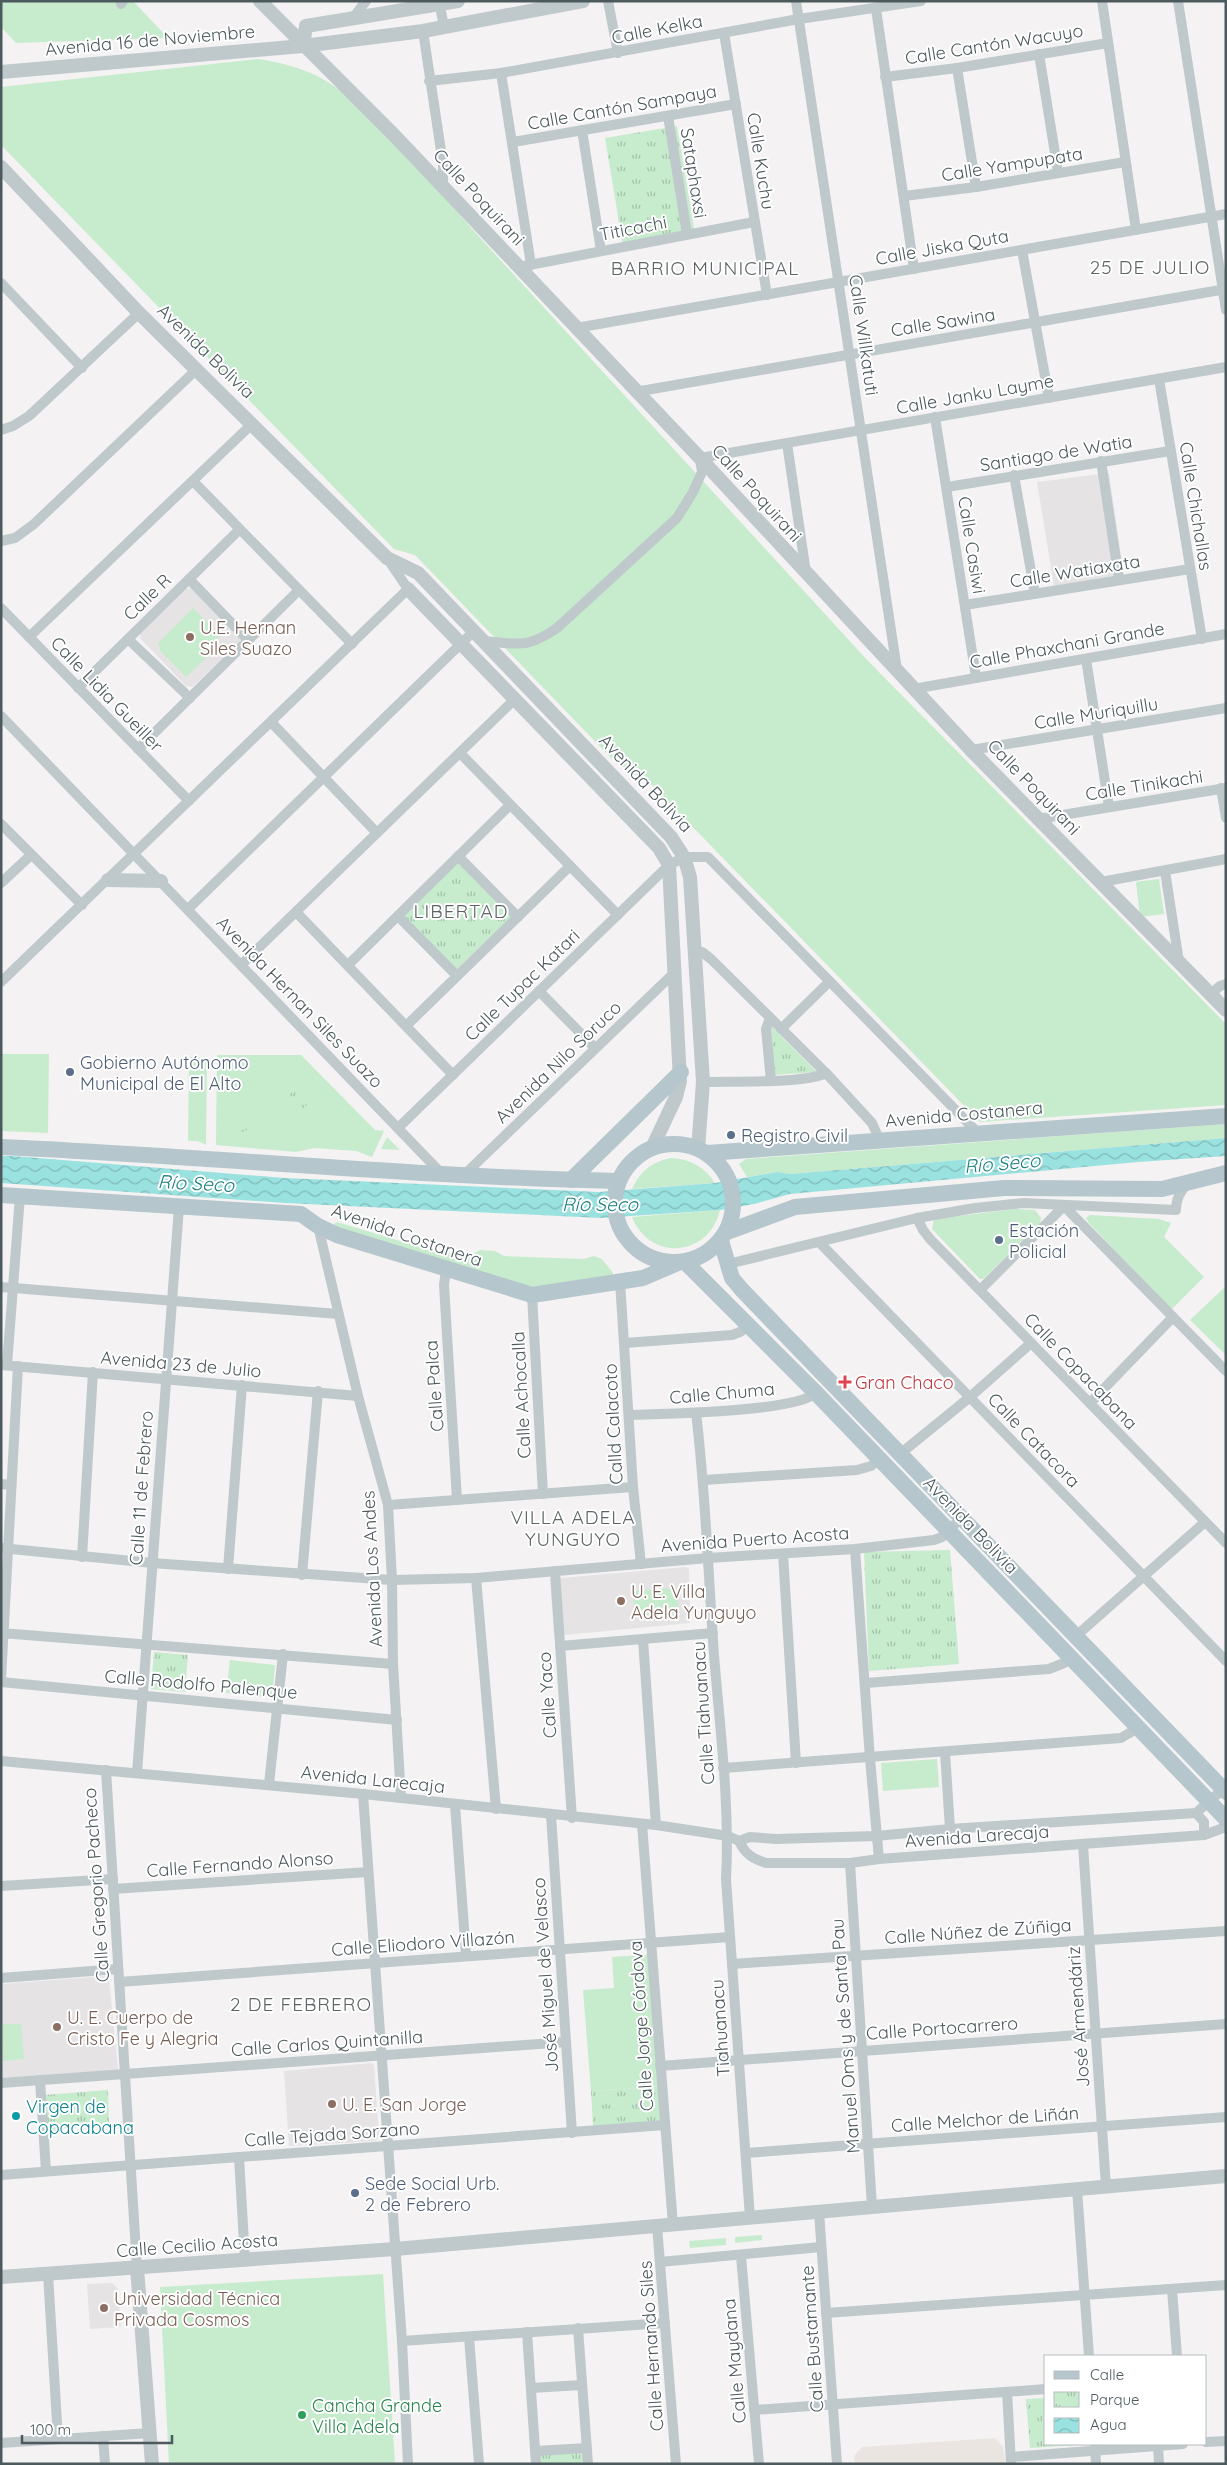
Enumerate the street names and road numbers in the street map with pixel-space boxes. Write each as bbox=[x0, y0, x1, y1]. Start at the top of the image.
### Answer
street label: Calle Kelka bbox=[609, 9, 705, 49]
street label: Avenida 16 de Noviembre bbox=[44, 19, 256, 61]
street label: Calle Cantón Wacuyo bbox=[903, 19, 1085, 69]
street label: Calle Cantón Sampaya bbox=[526, 79, 718, 135]
street label: Calle Kuchu bbox=[742, 111, 780, 211]
street label: Sataphaxsi bbox=[676, 126, 712, 220]
street label: Calle Yampupata bbox=[940, 141, 1084, 187]
street label: Calle Poquirani bbox=[428, 144, 530, 250]
street label: Titicachi bbox=[597, 210, 669, 246]
street label: Calle Jiska Quta bbox=[874, 224, 1010, 270]
street label: Calle Willkatuti bbox=[844, 273, 884, 397]
street label: Avenida Bolivia bbox=[152, 299, 260, 403]
street label: Calle Sawina bbox=[889, 302, 997, 342]
street label: Calle Janku Layme bbox=[894, 369, 1056, 419]
street label: Santiago de Watia bbox=[978, 430, 1134, 476]
street label: Calle Poquirani bbox=[707, 439, 807, 547]
street label: Calle Chichallas bbox=[1174, 440, 1218, 572]
street label: Calle Casiwi bbox=[953, 495, 991, 595]
street label: Calle Watiaxata bbox=[1008, 549, 1142, 593]
street label: Calle R bbox=[118, 569, 176, 625]
street label: Calle Phaxchani Grande bbox=[968, 617, 1166, 673]
street label: Calle Lidia Gueiller bbox=[46, 631, 168, 757]
street label: Calle Muriquillu bbox=[1032, 692, 1160, 734]
street label: Avenida Bolivia bbox=[594, 729, 698, 837]
street label: Calle Poquirani bbox=[983, 734, 1085, 840]
street label: Calle Tinikachi bbox=[1084, 764, 1204, 806]
street label: Avenida Hernan Siles Suazo bbox=[212, 911, 388, 1093]
street label: Calle Tupac Katari bbox=[459, 924, 585, 1046]
street label: Avenida Nilo Soruco bbox=[490, 996, 626, 1128]
street label: Avenida Costanera bbox=[884, 1096, 1044, 1132]
street label: Avenida Costanera bbox=[329, 1198, 485, 1272]
street label: Calle Copacabana bbox=[1019, 1308, 1143, 1434]
street label: Calle Achocalla bbox=[506, 1331, 536, 1459]
street label: Calle Palca bbox=[419, 1340, 449, 1432]
street label: Avenida 23 de Julio bbox=[100, 1346, 262, 1382]
street label: Calld Calacoto bbox=[598, 1363, 628, 1485]
street label: Calle Chuma bbox=[669, 1377, 775, 1409]
street label: Calle Catacora bbox=[983, 1388, 1085, 1492]
street label: Calle 11 de Febrero bbox=[124, 1410, 158, 1566]
street label: Avenida Bolivia bbox=[919, 1471, 1023, 1579]
street label: Avenida Los Andes bbox=[356, 1490, 388, 1648]
street label: Avenida Puerto Acosta bbox=[660, 1521, 850, 1557]
street label: Calle Tiahuanacu bbox=[687, 1641, 719, 1785]
street label: Calle Yaco bbox=[533, 1651, 561, 1739]
street label: Calle Rodolfo Palenque bbox=[104, 1664, 298, 1704]
street label: Avenida Larecaja bbox=[300, 1760, 446, 1798]
street label: Calle Gregorio Pacheco bbox=[78, 1787, 114, 1983]
street label: Avenida Larecaja bbox=[904, 1819, 1050, 1853]
street label: Calle Fernando Alonso bbox=[146, 1846, 334, 1882]
street label: José Miguel de Velasco bbox=[527, 1877, 563, 2073]
street label: Calle Núñez de Zúñiga bbox=[884, 1913, 1072, 1949]
street label: Manuel Oms y de Santa Pau bbox=[825, 1918, 865, 2154]
street label: Calle Eliodoro Villazón bbox=[330, 1925, 516, 1961]
street label: Calle Jorge Córdova bbox=[624, 1940, 658, 2112]
street label: José Armendáriz bbox=[1062, 1946, 1094, 2088]
street label: Tiahuanacu bbox=[705, 1978, 735, 2078]
street label: Calle Portocarrero bbox=[865, 2011, 1019, 2045]
street label: Calle Carlos Quintanilla bbox=[230, 2025, 424, 2061]
street label: Calle Melchor de Liñán bbox=[890, 2101, 1080, 2137]
street label: Calle Tejada Sorzano bbox=[243, 2116, 421, 2152]
street label: Calle Cecilio Acosta bbox=[115, 2228, 279, 2262]
street label: Calle Hernando Siles bbox=[634, 2260, 668, 2432]
street label: Calle Bustamante bbox=[795, 2265, 829, 2413]
street label: Calle Maydana bbox=[717, 2298, 751, 2424]

